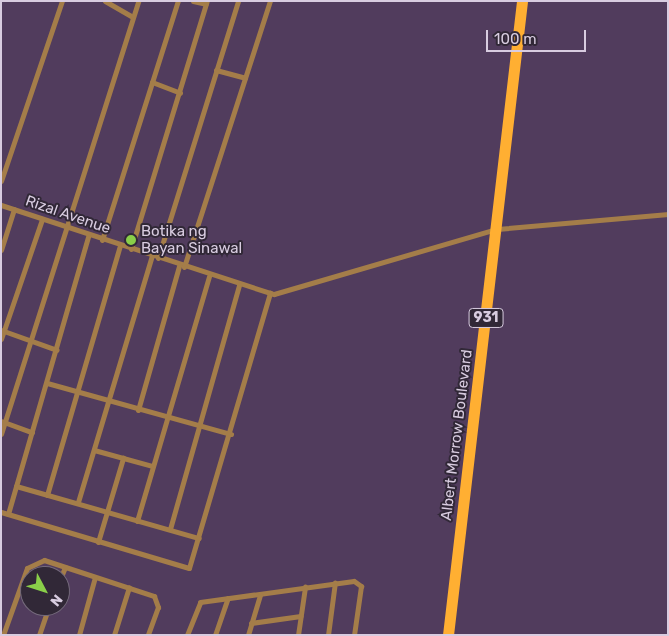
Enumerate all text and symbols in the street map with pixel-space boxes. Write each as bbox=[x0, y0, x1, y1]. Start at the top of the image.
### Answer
scale bar bbox=[489, 20, 589, 52]
text: 100 m bbox=[494, 30, 536, 48]
street label: Rizal Avenue bbox=[23, 192, 113, 238]
place label: Botika ng Bayan Sinawal bbox=[141, 222, 242, 257]
marker: Botika ng Bayan Sinawal bbox=[125, 234, 137, 246]
road number: 931 bbox=[468, 306, 504, 330]
street label: Albert Morrow Boulevard bbox=[438, 348, 476, 522]
north arrow bbox=[20, 566, 70, 616]
text: N bbox=[46, 591, 66, 610]

